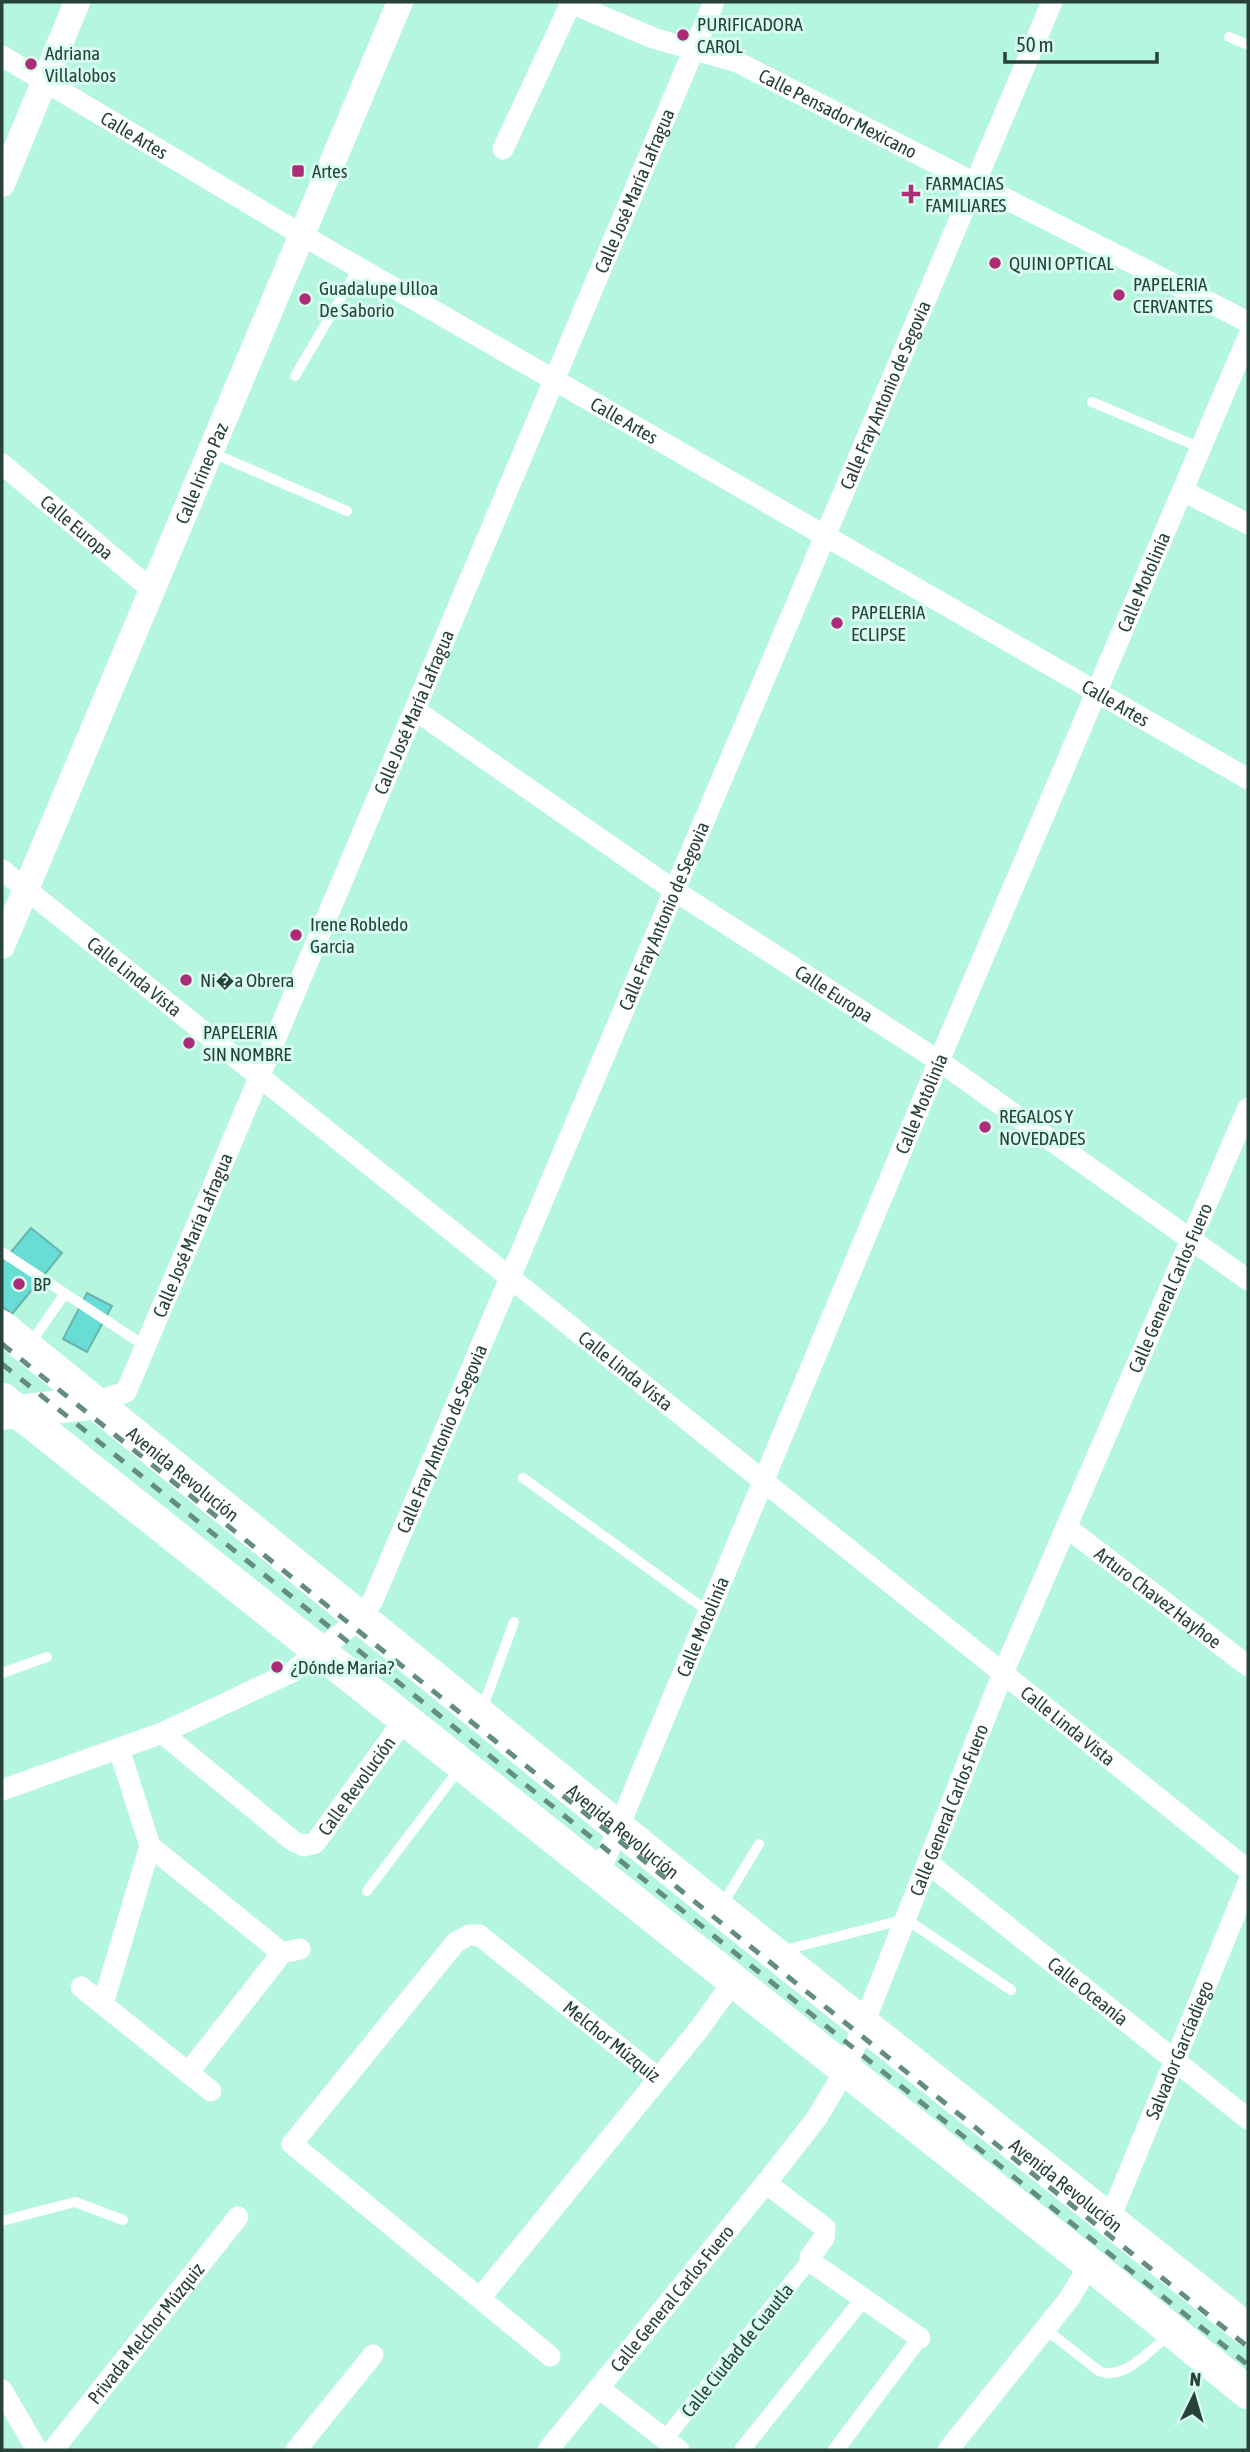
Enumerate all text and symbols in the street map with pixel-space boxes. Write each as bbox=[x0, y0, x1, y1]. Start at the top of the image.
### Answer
place label: PURIFICADORA CAROL bbox=[697, 13, 803, 57]
scale bar bbox=[1005, 21, 1157, 65]
marker: PURIFICADORA CAROL bbox=[675, 27, 691, 43]
text: 50 m bbox=[1016, 32, 1054, 56]
place label: Adriana Villalobos bbox=[45, 42, 116, 86]
marker: Adriana Villalobos bbox=[23, 56, 39, 72]
street label: Calle Pensador Mexicano bbox=[755, 64, 921, 163]
street label: Calle José María Lafragua bbox=[590, 105, 679, 276]
street label: Calle Artes bbox=[97, 107, 172, 163]
place label: Artes bbox=[312, 160, 348, 182]
marker: Artes bbox=[290, 163, 306, 179]
place label: FARMACIAS FAMILIARES bbox=[925, 172, 1006, 216]
marker: FARMACIAS FAMILIARES bbox=[903, 186, 919, 202]
place label: QUINI OPTICAL bbox=[1009, 252, 1114, 274]
marker: QUINI OPTICAL bbox=[987, 255, 1003, 271]
place label: PAPELERIA CERVANTES bbox=[1133, 273, 1213, 317]
place label: Guadalupe Ulloa De Saborio bbox=[319, 277, 438, 321]
marker: PAPELERIA CERVANTES bbox=[1111, 287, 1127, 303]
marker: Guadalupe Ulloa De Saborio bbox=[297, 291, 313, 307]
street label: Calle Fray Antonio de Segovia bbox=[835, 297, 935, 493]
street label: Calle Artes bbox=[587, 392, 662, 448]
street label: Calle Irineo Paz bbox=[170, 419, 232, 527]
street label: Calle Europa bbox=[36, 490, 118, 564]
street label: Calle Motolinía bbox=[1112, 529, 1174, 635]
place label: PAPELERIA ECLIPSE bbox=[851, 601, 926, 645]
marker: PAPELERIA ECLIPSE bbox=[829, 615, 845, 631]
street label: Calle José María Lafragua bbox=[369, 627, 458, 798]
street label: Calle Artes bbox=[1078, 675, 1153, 731]
street label: Calle Fray Antonio de Segovia bbox=[614, 818, 713, 1014]
place label: Irene Robledo Garcia bbox=[310, 913, 408, 957]
marker: Irene Robledo Garcia bbox=[288, 927, 304, 943]
street label: Calle Linda Vista bbox=[83, 932, 186, 1021]
street label: Calle Europa bbox=[791, 960, 877, 1027]
place label: Ni�a Obrera bbox=[200, 969, 294, 991]
marker: Ni�a Obrera bbox=[178, 972, 194, 988]
place label: PAPELERIA SIN NOMBRE bbox=[203, 1021, 291, 1065]
marker: PAPELERIA SIN NOMBRE bbox=[181, 1035, 197, 1051]
street label: Calle Motolinía bbox=[891, 1050, 952, 1157]
place label: REGALOS Y NOVEDADES bbox=[999, 1105, 1085, 1149]
marker: REGALOS Y NOVEDADES bbox=[977, 1119, 993, 1135]
street label: Calle José María Lafragua bbox=[148, 1150, 237, 1321]
street label: Calle General Carlos Fuero bbox=[1124, 1200, 1217, 1376]
place label: BP bbox=[33, 1273, 51, 1295]
marker: BP bbox=[11, 1276, 27, 1292]
street label: Calle Linda Vista bbox=[574, 1326, 678, 1415]
street label: Calle Fray Antonio de Segovia bbox=[392, 1341, 491, 1536]
street label: Avenida Revolución bbox=[122, 1422, 243, 1526]
street label: Arturo Chavez Hayhoe bbox=[1091, 1542, 1226, 1653]
street label: Calle Motolinía bbox=[672, 1573, 733, 1680]
place label: ¿Dónde Maria? bbox=[291, 1656, 394, 1678]
marker: ¿Dónde Maria? bbox=[269, 1659, 285, 1675]
street label: Calle Linda Vista bbox=[1016, 1681, 1120, 1770]
street label: Calle General Carlos Fuero bbox=[905, 1721, 993, 1899]
street label: Calle Revolución bbox=[313, 1732, 400, 1839]
street label: Avenida Revolución bbox=[563, 1779, 684, 1883]
street label: Calle Oceanía bbox=[1043, 1952, 1133, 2030]
street label: Salvador Garcíadiego bbox=[1141, 1977, 1218, 2122]
street label: Melchor Múzquiz bbox=[559, 1996, 665, 2087]
street label: Avenida Revolución bbox=[1005, 2134, 1127, 2237]
street label: Calle General Carlos Fuero bbox=[606, 2220, 738, 2376]
street label: Privada Melchor Múzquiz bbox=[83, 2258, 208, 2408]
street label: Calle Ciudad de Cuautla bbox=[676, 2279, 798, 2421]
north arrow bbox=[1159, 2361, 1229, 2431]
text: N bbox=[1189, 2368, 1202, 2391]

